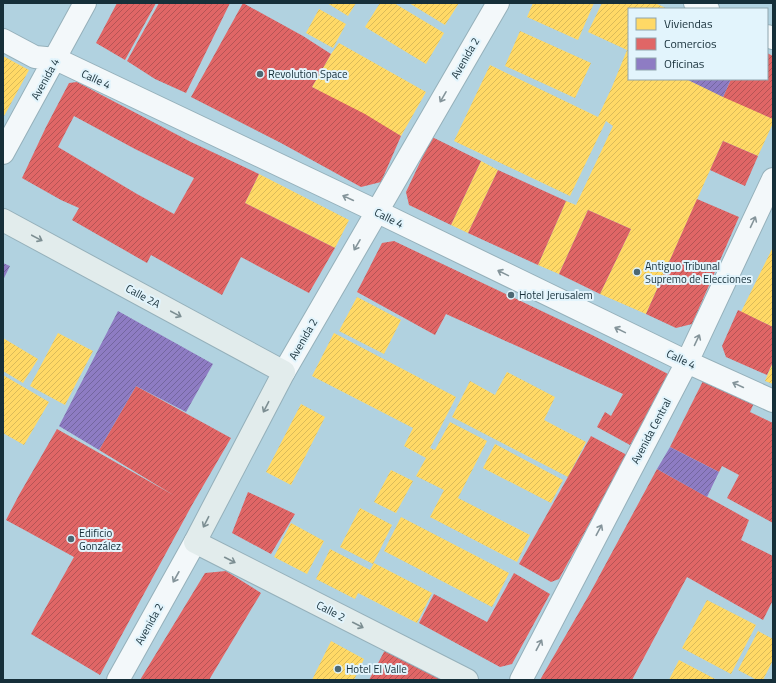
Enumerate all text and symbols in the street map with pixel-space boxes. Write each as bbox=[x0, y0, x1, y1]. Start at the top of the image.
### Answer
legend bbox=[628, 8, 768, 80]
text: Viviendas bbox=[664, 14, 713, 33]
street label: Avenida 2 bbox=[447, 34, 483, 82]
text: Comercios bbox=[664, 34, 717, 53]
text: Oficinas bbox=[664, 54, 705, 73]
street label: Avenida 4 bbox=[27, 55, 63, 103]
street label: Calle 4 bbox=[79, 65, 113, 93]
place label: Revolution Space bbox=[268, 66, 348, 82]
marker: Revolution Space bbox=[255, 69, 265, 79]
one-way arrow bbox=[438, 91, 446, 103]
one-way arrow bbox=[342, 194, 354, 201]
street label: Calle 4 bbox=[372, 204, 406, 232]
one-way arrow bbox=[750, 217, 757, 229]
one-way arrow bbox=[31, 235, 43, 243]
one-way arrow bbox=[352, 239, 360, 251]
place label: Antiguo Tribunal Supremo de Elecciones bbox=[645, 258, 752, 287]
marker: Antiguo Tribunal Supremo de Elecciones bbox=[632, 267, 642, 277]
one-way arrow bbox=[497, 269, 509, 276]
street label: Calle 2A bbox=[123, 280, 164, 312]
place label: Hotel Jerusalem bbox=[519, 287, 593, 303]
marker: Hotel Jerusalem bbox=[506, 290, 516, 300]
one-way arrow bbox=[170, 310, 182, 318]
street label: Avenida 2 bbox=[285, 315, 321, 363]
one-way arrow bbox=[614, 325, 626, 333]
one-way arrow bbox=[694, 334, 701, 346]
street label: Calle 4 bbox=[664, 345, 698, 373]
one-way arrow bbox=[732, 381, 744, 388]
street label: Avenida Central bbox=[627, 395, 675, 467]
one-way arrow bbox=[262, 400, 269, 412]
one-way arrow bbox=[202, 516, 209, 528]
one-way arrow bbox=[596, 524, 604, 536]
place label: Edificio González bbox=[79, 525, 121, 554]
marker: Edificio González bbox=[66, 534, 76, 544]
one-way arrow bbox=[224, 557, 236, 564]
one-way arrow bbox=[172, 570, 179, 582]
street label: Calle 2 bbox=[314, 597, 348, 625]
street label: Avenida 2 bbox=[131, 600, 167, 648]
one-way arrow bbox=[352, 622, 364, 629]
one-way arrow bbox=[536, 640, 544, 652]
place label: Hotel El Valle bbox=[346, 661, 407, 677]
marker: Hotel El Valle bbox=[333, 664, 343, 674]

